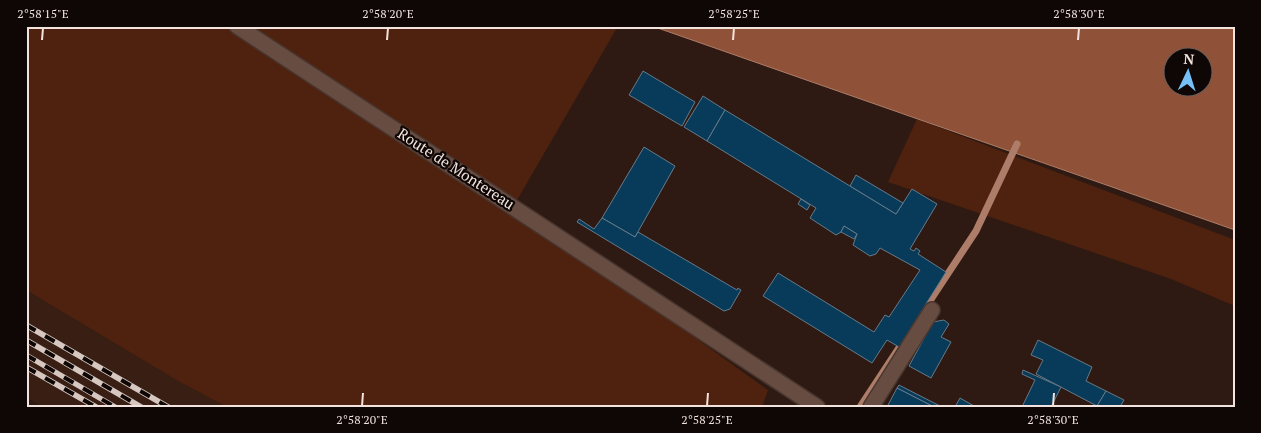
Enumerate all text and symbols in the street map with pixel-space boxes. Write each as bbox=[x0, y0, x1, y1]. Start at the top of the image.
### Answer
text: 2°58'15"E bbox=[17, 6, 69, 21]
text: 2°58'20"E bbox=[362, 6, 414, 21]
text: 2°58'25"E bbox=[708, 6, 760, 21]
text: 2°58'30"E bbox=[1053, 6, 1105, 21]
north arrow bbox=[1164, 48, 1214, 98]
text: N bbox=[1183, 49, 1195, 68]
street label: Route de Montereau bbox=[394, 123, 519, 214]
text: 2°58'20"E bbox=[336, 412, 388, 427]
text: 2°58'25"E bbox=[681, 412, 733, 427]
text: 2°58'30"E bbox=[1027, 412, 1079, 427]

